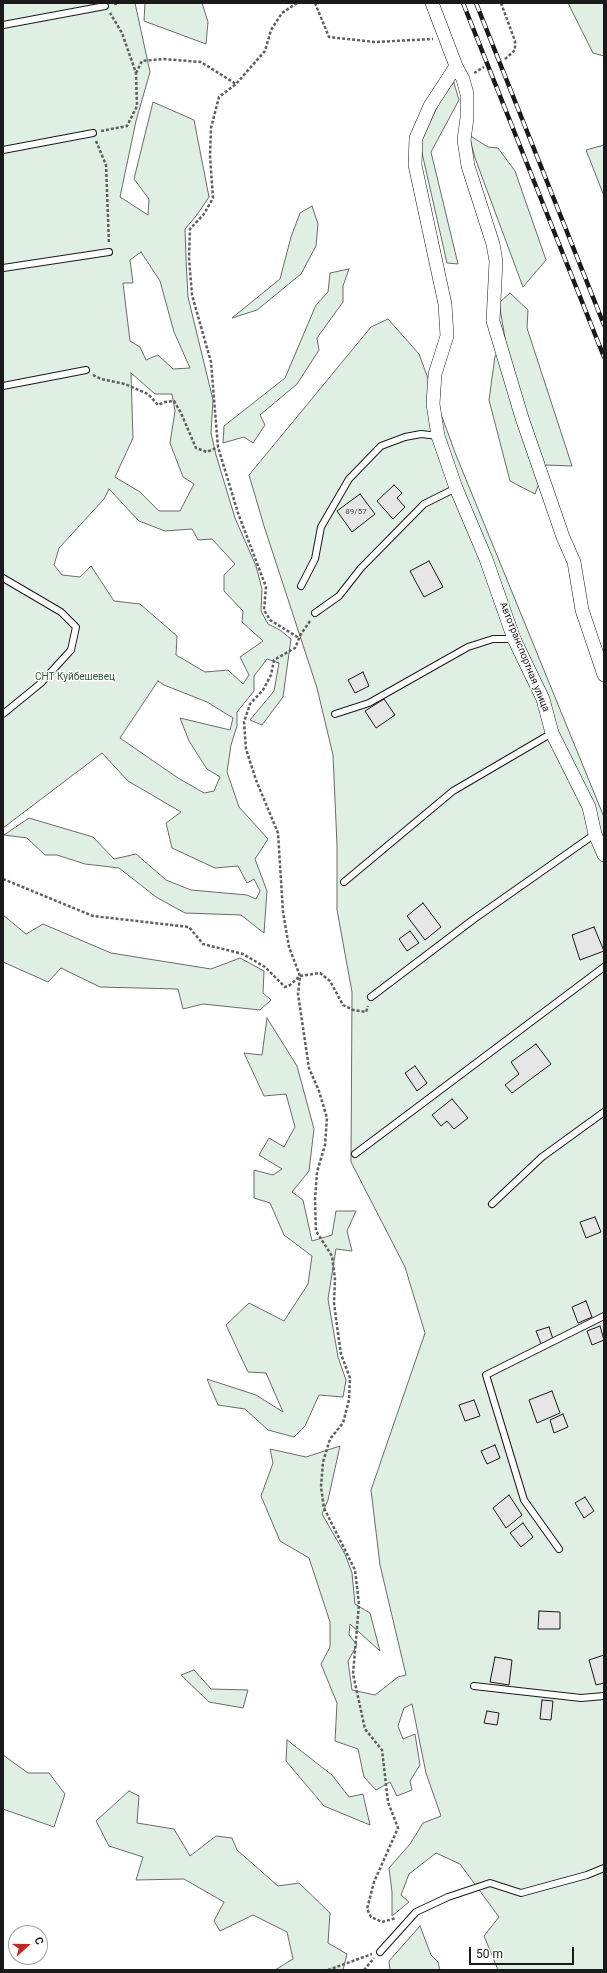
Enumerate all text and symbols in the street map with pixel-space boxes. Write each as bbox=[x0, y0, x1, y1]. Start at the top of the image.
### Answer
house number: 89/57 bbox=[345, 507, 367, 517]
street label: Автотранспортная улица bbox=[496, 600, 552, 714]
park label: СНТ Куйбешевец bbox=[35, 671, 115, 683]
north arrow bbox=[8, 1925, 48, 1965]
text: С bbox=[31, 1935, 46, 1947]
scale bar bbox=[471, 1939, 576, 1965]
text: 50 m bbox=[476, 1947, 503, 1961]

